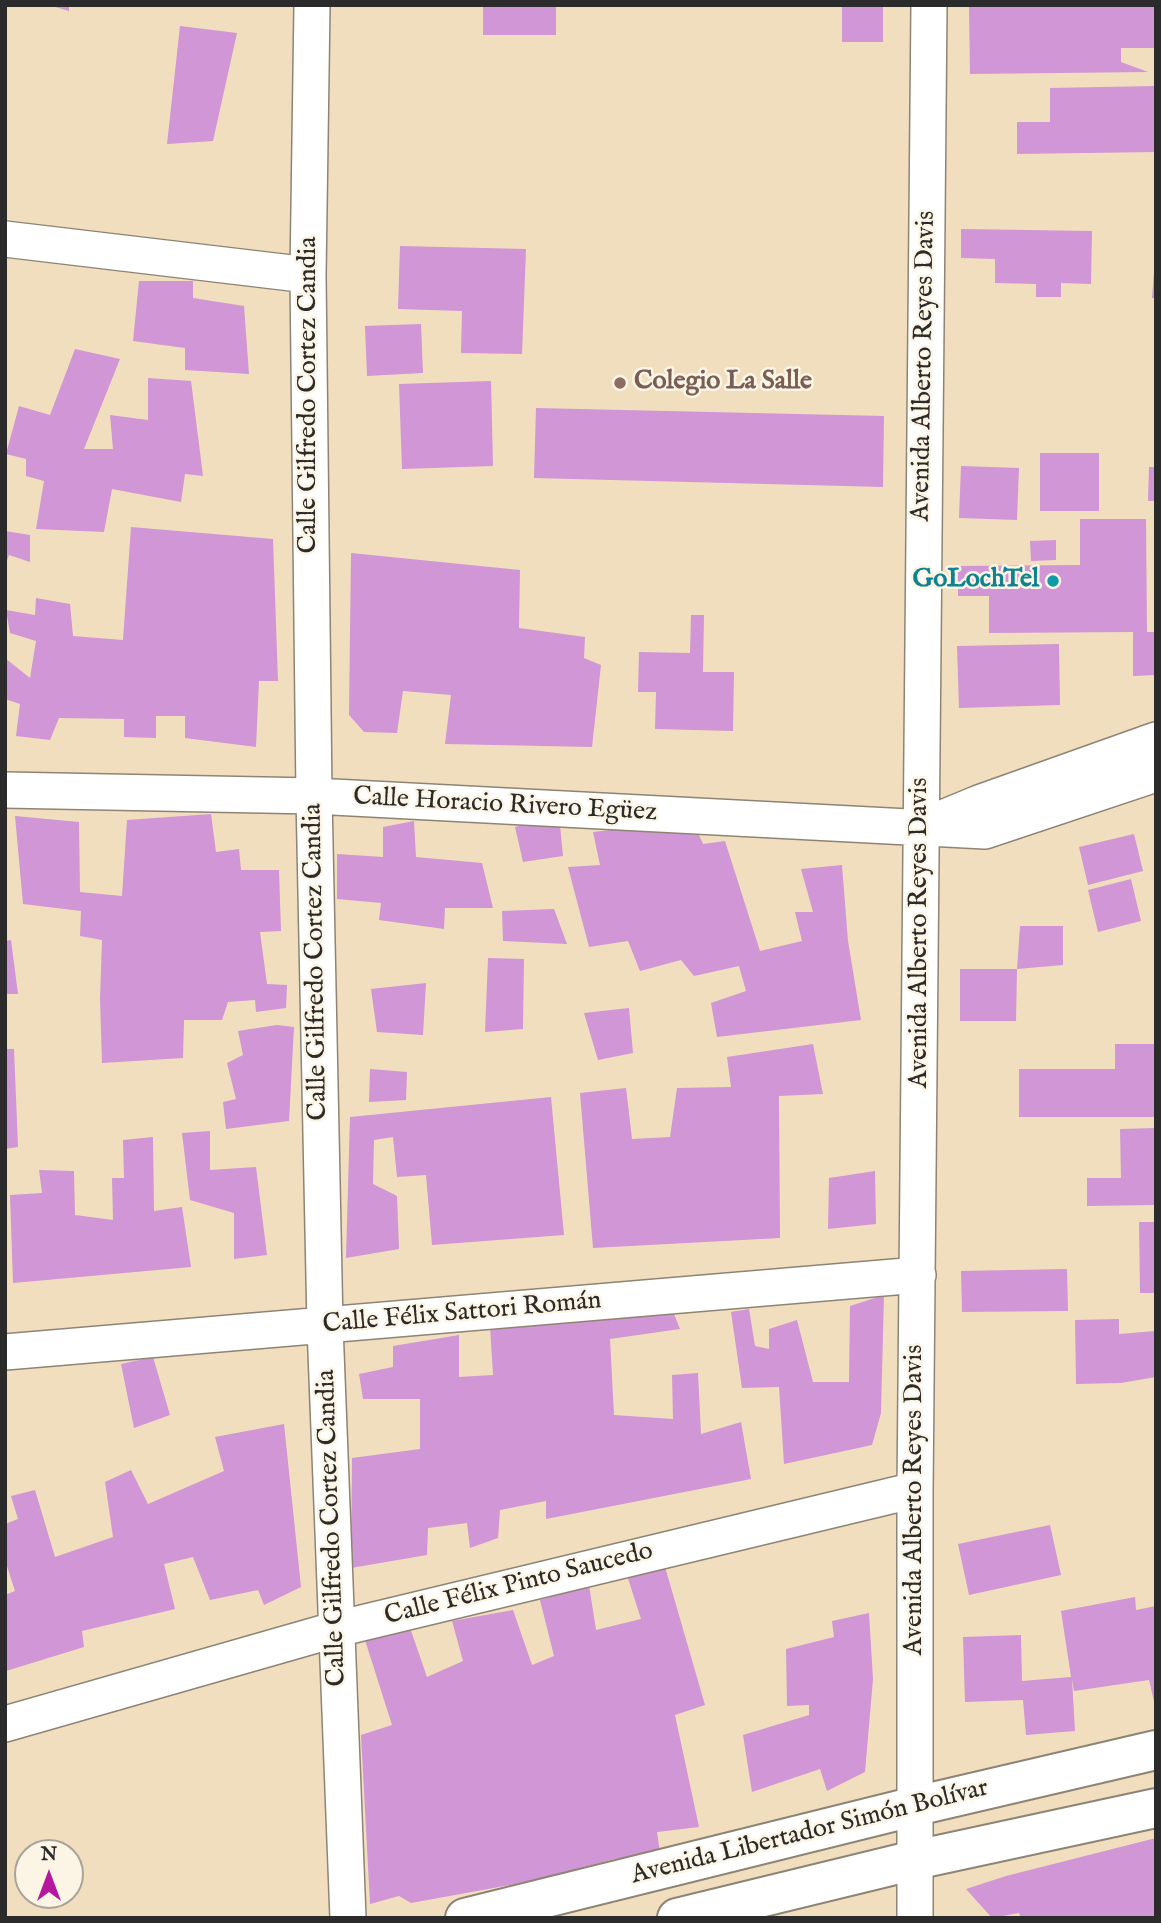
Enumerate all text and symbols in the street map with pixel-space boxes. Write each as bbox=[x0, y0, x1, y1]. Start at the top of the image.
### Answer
street label: Avenida Alberto Reyes Davis bbox=[907, 210, 943, 522]
street label: Calle Gilfredo Cortez Candia bbox=[294, 236, 326, 554]
place label: Colegio La Salle bbox=[634, 367, 812, 399]
marker: Colegio La Salle bbox=[612, 375, 628, 391]
place label: GoLochTel bbox=[912, 565, 1039, 597]
marker: GoLochTel bbox=[1045, 573, 1061, 589]
street label: Avenida Alberto Reyes Davis bbox=[905, 778, 937, 1088]
street label: Calle Horacio Rivero Egüez bbox=[352, 782, 658, 830]
street label: Calle Gilfredo Cortez Candia bbox=[299, 803, 335, 1121]
street label: Calle Félix Sattori Román bbox=[321, 1286, 603, 1342]
street label: Avenida Alberto Reyes Davis bbox=[900, 1345, 932, 1655]
street label: Calle Gilfredo Cortez Candia bbox=[312, 1369, 354, 1687]
street label: Calle Félix Pinto Saucedo bbox=[382, 1537, 656, 1633]
street label: Avenida Libertador Simón Bolívar bbox=[628, 1774, 992, 1892]
north arrow bbox=[14, 1839, 84, 1909]
text: N bbox=[41, 1843, 57, 1867]

